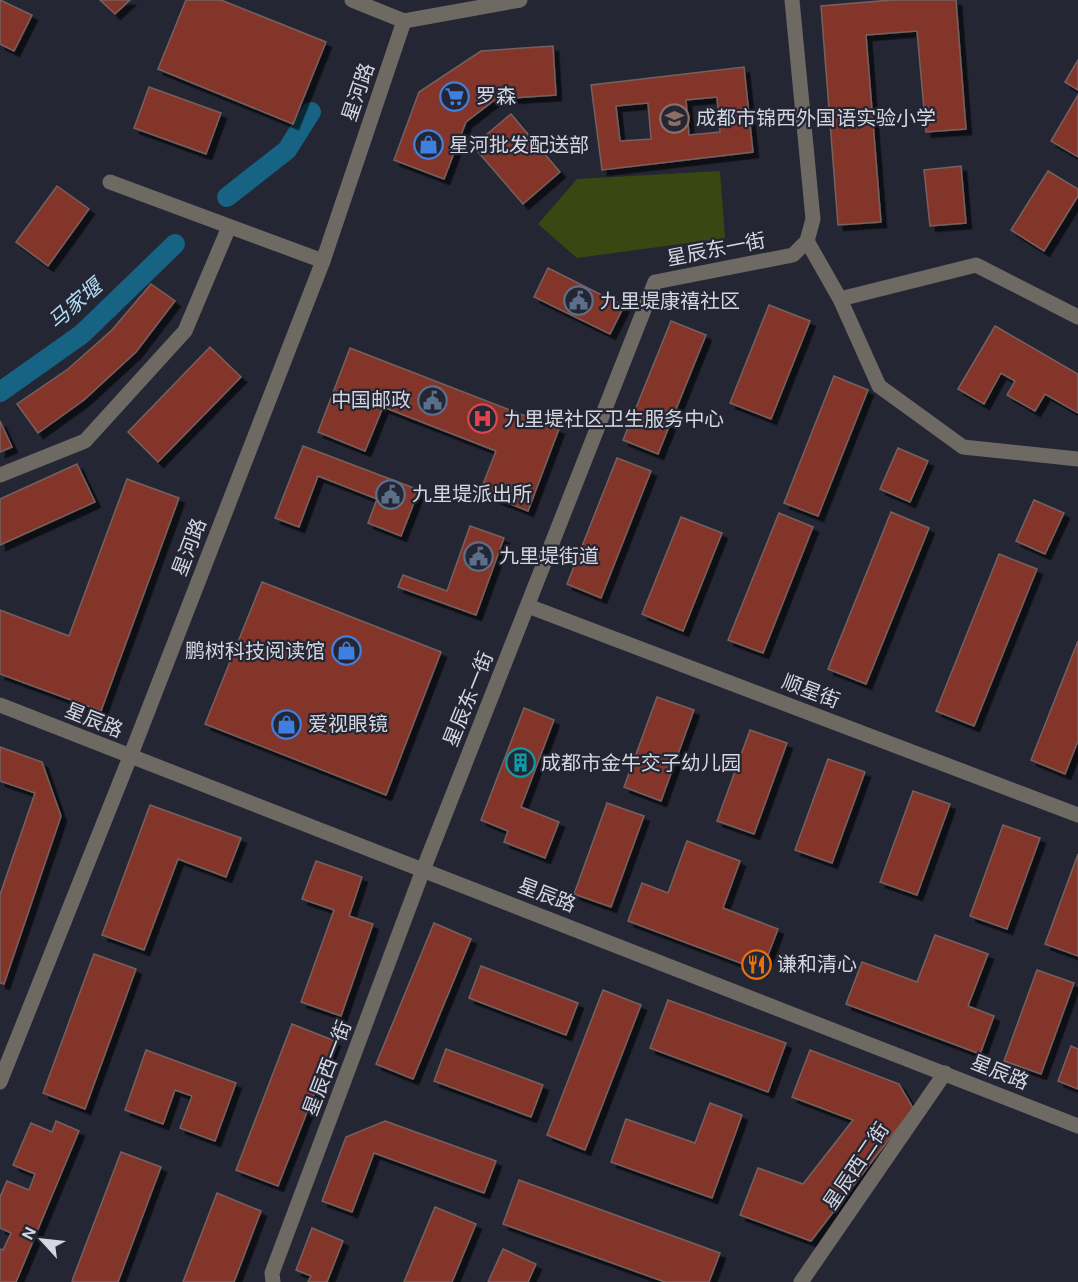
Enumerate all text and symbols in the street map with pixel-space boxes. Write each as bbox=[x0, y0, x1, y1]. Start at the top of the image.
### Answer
street label: 星河路 bbox=[336, 59, 380, 125]
supermarket icon: 罗森 bbox=[439, 80, 471, 112]
place label: 罗森 bbox=[476, 83, 516, 109]
school or university icon: 成都市锦西外国语实验小学 bbox=[659, 102, 691, 134]
place label: 成都市锦西外国语实验小学 bbox=[696, 105, 936, 131]
shop icon: 星河批发配送部 bbox=[412, 129, 444, 161]
place label: 星河批发配送部 bbox=[449, 132, 589, 158]
street label: 星辰东一街 bbox=[664, 227, 768, 271]
water label: 马家堰 bbox=[42, 271, 110, 335]
public building icon: 九里堤康禧社区 bbox=[563, 285, 595, 317]
place label: 九里堤康禧社区 bbox=[600, 288, 740, 314]
public building icon: 中国邮政 bbox=[416, 384, 448, 416]
place label: 中国邮政 bbox=[331, 387, 411, 413]
hospital icon: 九里堤社区卫生服务中心 bbox=[467, 403, 499, 435]
place label: 九里堤社区卫生服务中心 bbox=[504, 406, 724, 432]
public building icon: 九里堤派出所 bbox=[375, 478, 407, 510]
place label: 九里堤派出所 bbox=[412, 481, 532, 507]
street label: 星河路 bbox=[166, 514, 212, 580]
public building icon: 九里堤街道 bbox=[462, 540, 494, 572]
place label: 九里堤街道 bbox=[499, 543, 599, 569]
shop icon: 鹏树科技阅读馆 bbox=[330, 635, 362, 667]
place label: 鹏树科技阅读馆 bbox=[185, 638, 325, 664]
street label: 星辰东一街 bbox=[437, 648, 499, 750]
street label: 顺星街 bbox=[778, 668, 844, 714]
street label: 星辰路 bbox=[61, 697, 127, 743]
shop icon: 爱视眼镜 bbox=[271, 708, 303, 740]
place label: 爱视眼镜 bbox=[308, 711, 388, 737]
building icon: 成都市金牛交子幼儿园 bbox=[504, 747, 536, 779]
place label: 成都市金牛交子幼儿园 bbox=[541, 750, 741, 776]
street label: 星辰路 bbox=[514, 872, 580, 918]
restaurant icon: 谦和清心 bbox=[740, 948, 772, 980]
place label: 谦和清心 bbox=[777, 951, 857, 977]
street label: 星辰西一街 bbox=[297, 1017, 357, 1119]
street label: 星辰路 bbox=[967, 1049, 1033, 1095]
street label: 星辰西二街 bbox=[817, 1117, 895, 1215]
north arrow bbox=[12, 1210, 72, 1270]
text: N bbox=[17, 1223, 41, 1243]

